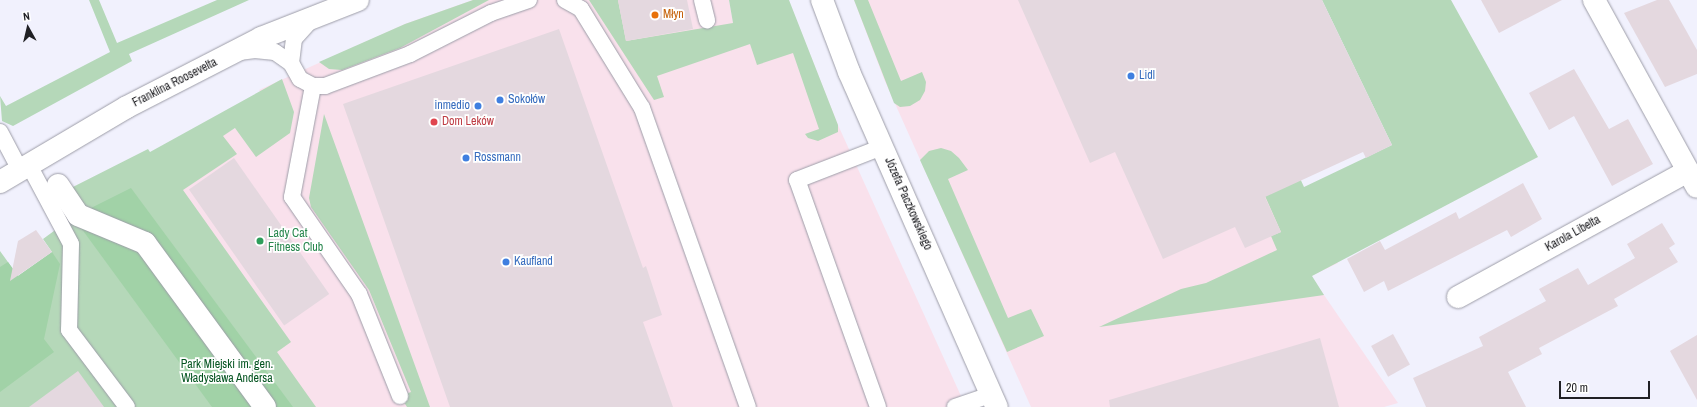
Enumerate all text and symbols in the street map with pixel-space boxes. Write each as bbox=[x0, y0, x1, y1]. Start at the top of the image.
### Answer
north arrow bbox=[8, 8, 48, 48]
place label: Młyn bbox=[663, 8, 684, 22]
text: N bbox=[22, 9, 31, 24]
marker: Młyn bbox=[650, 10, 660, 20]
street label: Franklina Roosevelta bbox=[130, 55, 220, 111]
place label: Lidl bbox=[1139, 69, 1155, 83]
marker: Lidl bbox=[1126, 71, 1136, 81]
place label: Sokołów bbox=[508, 93, 545, 107]
marker: Sokołów bbox=[495, 95, 505, 105]
place label: inmedio bbox=[434, 99, 470, 113]
marker: inmedio bbox=[473, 101, 483, 111]
place label: Dom Leków bbox=[442, 115, 494, 129]
marker: Dom Leków bbox=[429, 117, 439, 127]
place label: Rossmann bbox=[474, 151, 521, 165]
marker: Rossmann bbox=[461, 153, 471, 163]
street label: Józefa Paczkowskiego bbox=[881, 155, 935, 253]
street label: Karola Libelta bbox=[1543, 213, 1603, 255]
place label: Lady Cat Fitness Club bbox=[268, 227, 323, 255]
marker: Lady Cat Fitness Club bbox=[255, 236, 265, 246]
place label: Kaufland bbox=[514, 255, 553, 269]
marker: Kaufland bbox=[501, 257, 511, 267]
park label: Park Miejski im. gen. Władysława Andersa bbox=[181, 358, 273, 386]
scale bar bbox=[1561, 373, 1652, 399]
text: 20 m bbox=[1566, 380, 1588, 396]

